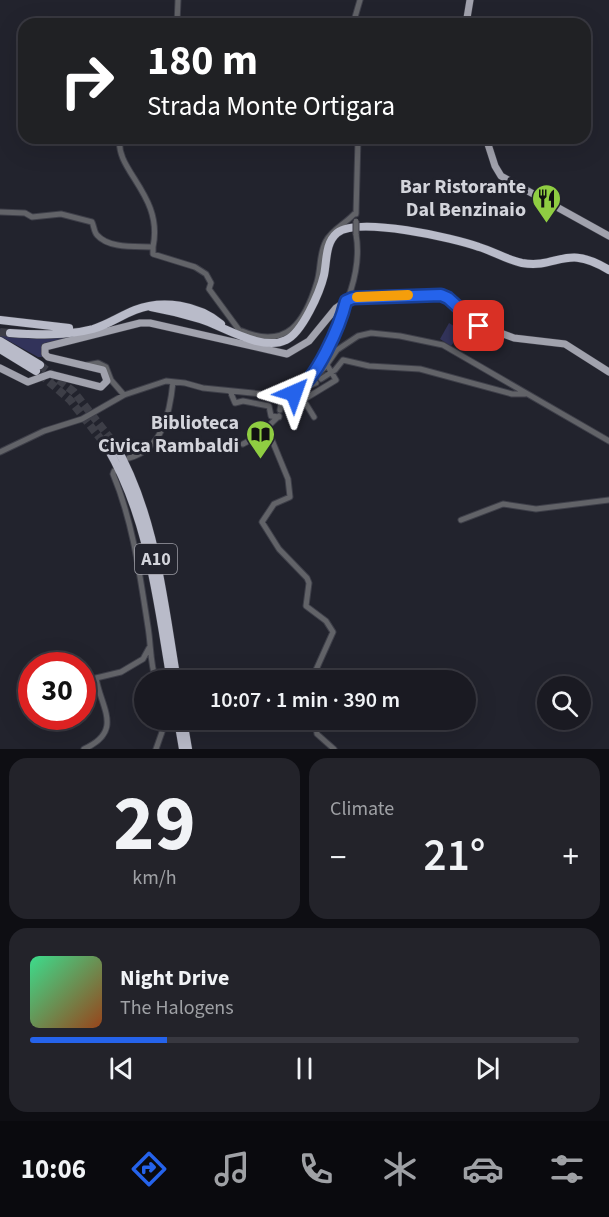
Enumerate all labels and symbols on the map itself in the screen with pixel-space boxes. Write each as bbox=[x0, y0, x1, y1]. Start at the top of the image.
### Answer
place label: Bar Ristorante Dal Benzinaio bbox=[400, 173, 526, 224]
restaurant icon: Bar Ristorante Dal Benzinaio bbox=[531, 182, 563, 224]
pin bbox=[453, 300, 504, 351]
position arrow bbox=[262, 361, 326, 425]
place label: Biblioteca Civica Rambaldi bbox=[98, 409, 239, 460]
library icon: Biblioteca Civica Rambaldi bbox=[244, 418, 276, 460]
road number: A10 bbox=[135, 544, 177, 574]
speed limit sign: 30 bbox=[18, 652, 96, 730]

